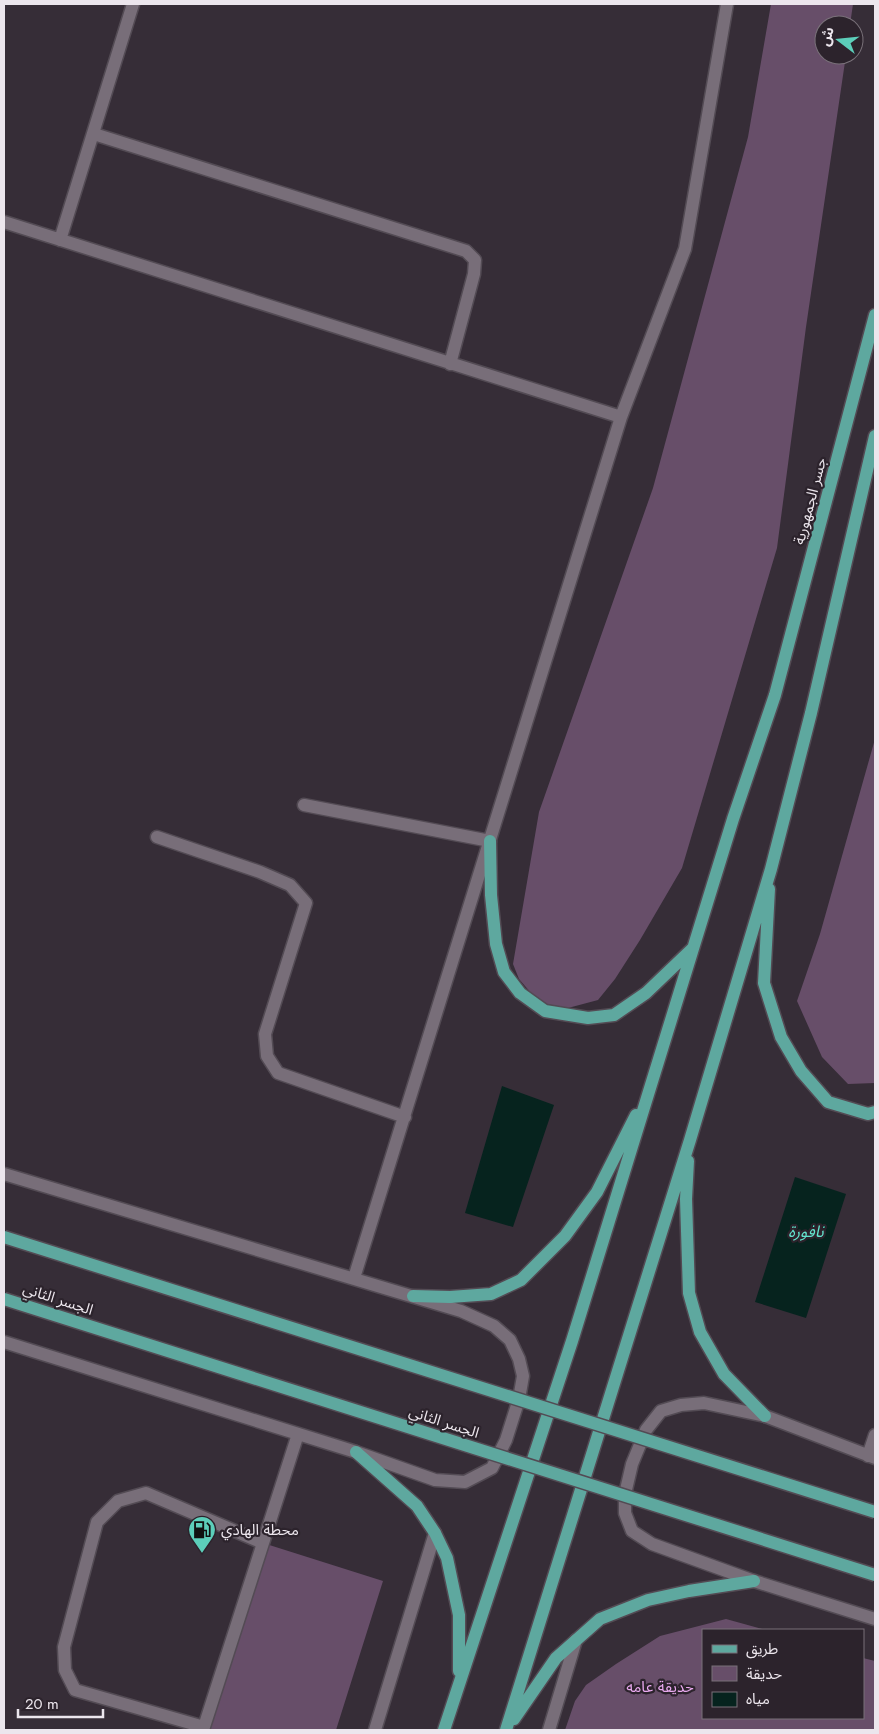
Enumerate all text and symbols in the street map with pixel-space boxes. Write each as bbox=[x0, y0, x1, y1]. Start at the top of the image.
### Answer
north arrow bbox=[814, 15, 864, 65]
text: ش bbox=[814, 24, 839, 48]
street label: جسر الجمهورية bbox=[788, 455, 832, 547]
water label: نافورة bbox=[788, 1220, 825, 1243]
street label: الجسر الثاني bbox=[20, 1277, 96, 1321]
street label: الجسر الثاني bbox=[406, 1400, 482, 1444]
fuel station icon: محطة الهادي bbox=[187, 1515, 217, 1554]
place label: محطة الهادي bbox=[221, 1519, 299, 1541]
legend bbox=[702, 1629, 864, 1719]
text: طريق bbox=[746, 1638, 778, 1660]
text: حديقة bbox=[746, 1663, 782, 1685]
park label: حديقة عامه bbox=[626, 1676, 694, 1698]
scale bar bbox=[18, 1686, 102, 1718]
text: مياه bbox=[746, 1688, 770, 1710]
text: 20 m bbox=[25, 1693, 59, 1715]

